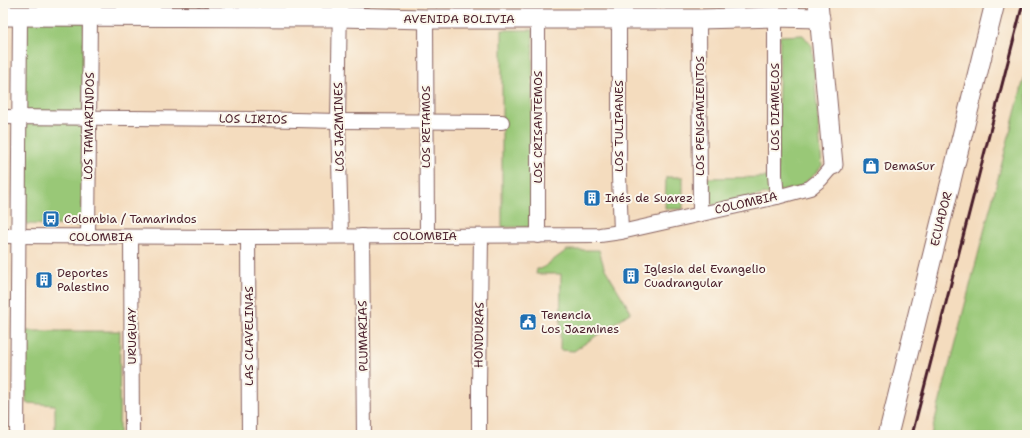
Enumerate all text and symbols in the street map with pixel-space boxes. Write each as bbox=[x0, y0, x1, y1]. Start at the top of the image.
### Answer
street label: AVENIDA BOLIVIA bbox=[403, 11, 515, 27]
street label: LOS PENSAMIENTOS bbox=[692, 56, 708, 176]
street label: LOS DIAMELOS bbox=[767, 63, 783, 151]
street label: LOS CRISANTEMOS bbox=[530, 70, 546, 184]
street label: LOS TAMARINDOS bbox=[80, 72, 98, 180]
street label: LOS TULIPANES bbox=[611, 80, 627, 172]
street label: LOS JAZMINES bbox=[330, 82, 348, 172]
street label: LOS RETAMOS bbox=[418, 85, 434, 168]
street label: LOS LIRIOS bbox=[219, 110, 288, 128]
shop icon: DemaSur bbox=[861, 156, 881, 176]
place label: DemaSur bbox=[884, 158, 935, 174]
building icon: Inés de Suarez bbox=[582, 188, 602, 208]
street label: COLOMBIA bbox=[713, 188, 779, 218]
place label: Inés de Suarez bbox=[605, 190, 693, 206]
street label: ECUADOR bbox=[926, 190, 956, 248]
bus stop icon: Colombia / Tamarindos bbox=[41, 209, 61, 229]
place label: Colombia / Tamarindos bbox=[64, 211, 197, 227]
street label: COLOMBIA bbox=[393, 228, 457, 244]
street label: COLOMBIA bbox=[69, 229, 133, 245]
place label: Iglesia del Evangelio Cuadrangular bbox=[644, 261, 766, 291]
place label: Deportes Palestino bbox=[57, 265, 109, 295]
building icon: Iglesia del Evangelio Cuadrangular bbox=[621, 266, 641, 286]
building icon: Deportes Palestino bbox=[34, 270, 54, 290]
street label: LAS CLAVELINAS bbox=[241, 286, 257, 386]
street label: PLUMARIAS bbox=[354, 300, 372, 372]
street label: HONDURAS bbox=[470, 301, 488, 368]
street label: URUGUAY bbox=[124, 307, 140, 364]
place label: Tenencia Los Jazmines bbox=[541, 307, 619, 337]
public building icon: Tenencia Los Jazmines bbox=[518, 312, 538, 332]

